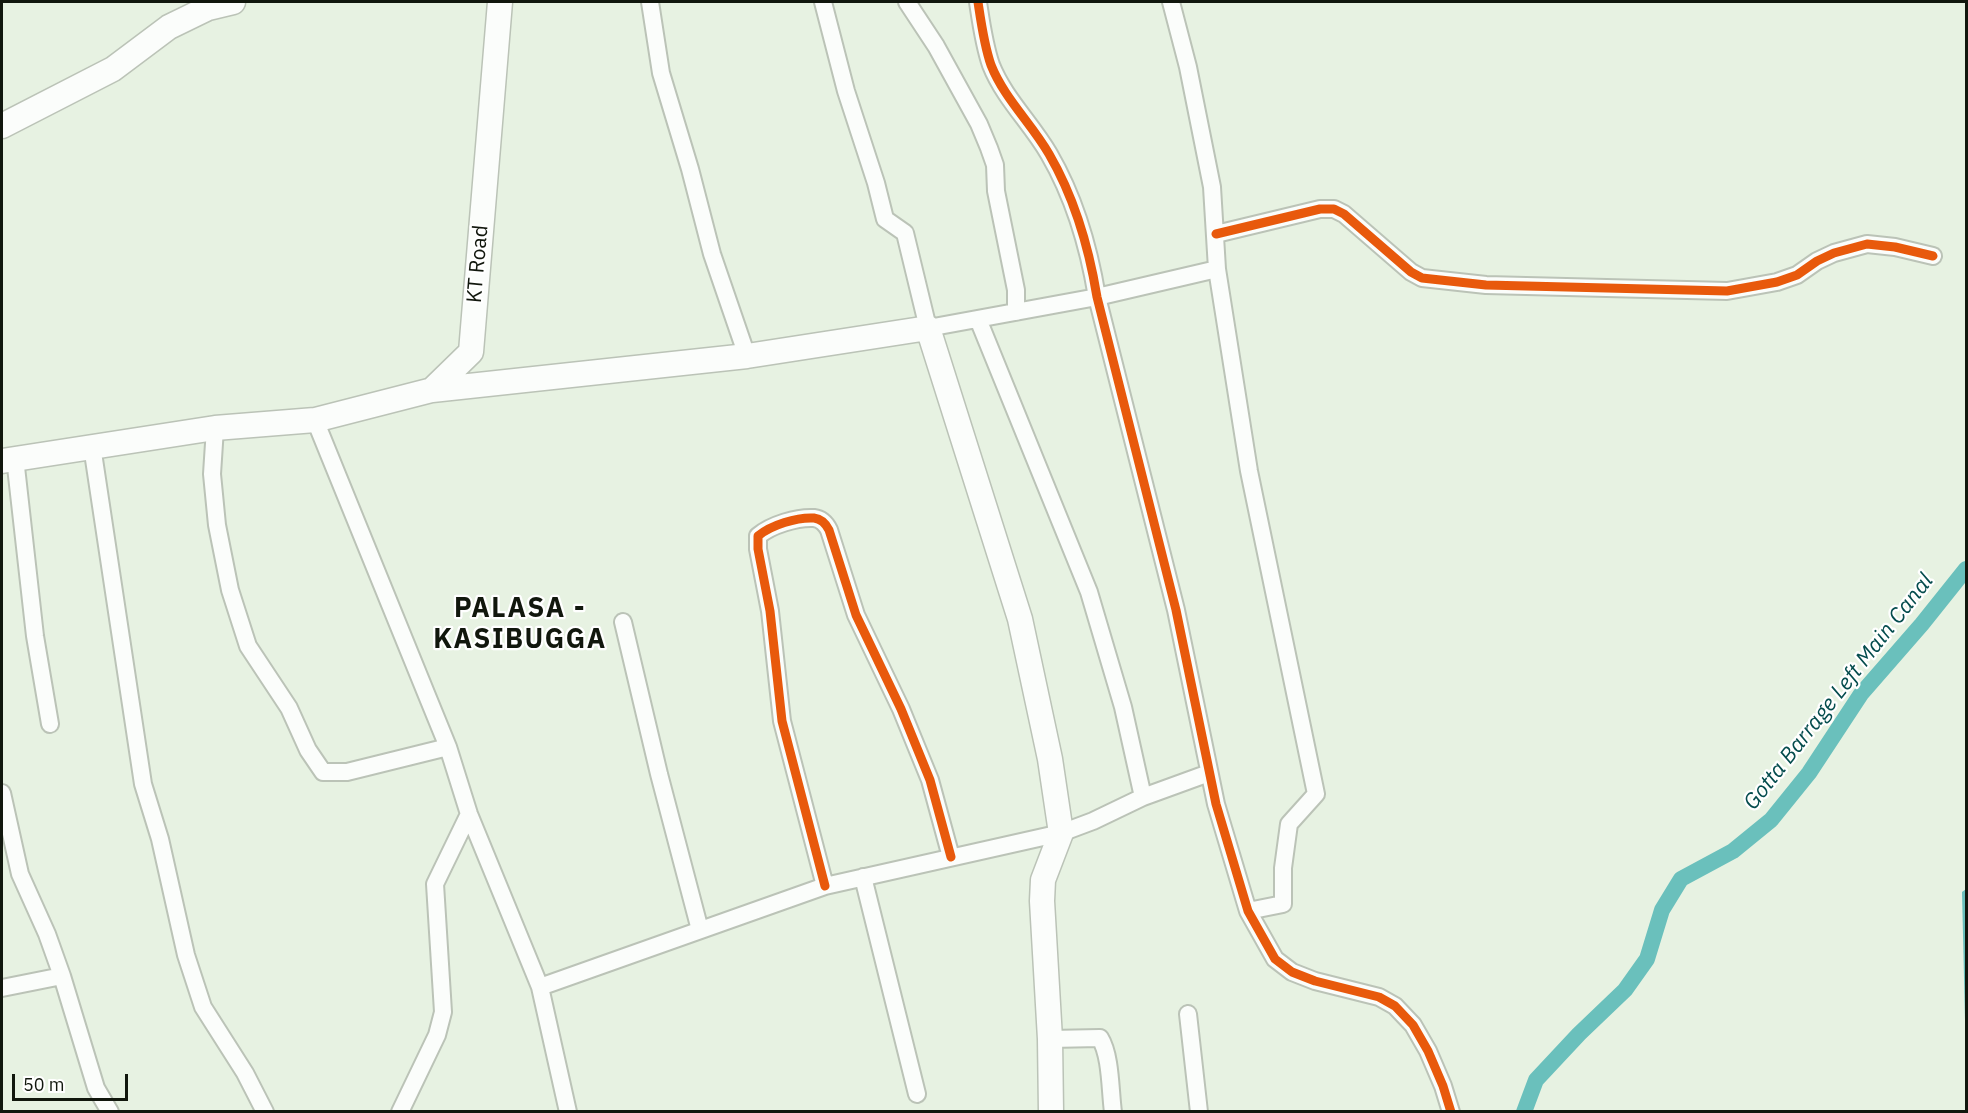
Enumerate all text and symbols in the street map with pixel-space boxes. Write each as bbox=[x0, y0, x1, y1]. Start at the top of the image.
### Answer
street label: KT Road bbox=[462, 224, 494, 304]
water label: Gotta Barrage Left Main Canal bbox=[1739, 569, 1939, 815]
district label: PALASA - KASIBUGGA bbox=[433, 593, 607, 656]
scale bar bbox=[15, 1062, 130, 1100]
text: 50 m bbox=[23, 1073, 65, 1096]

